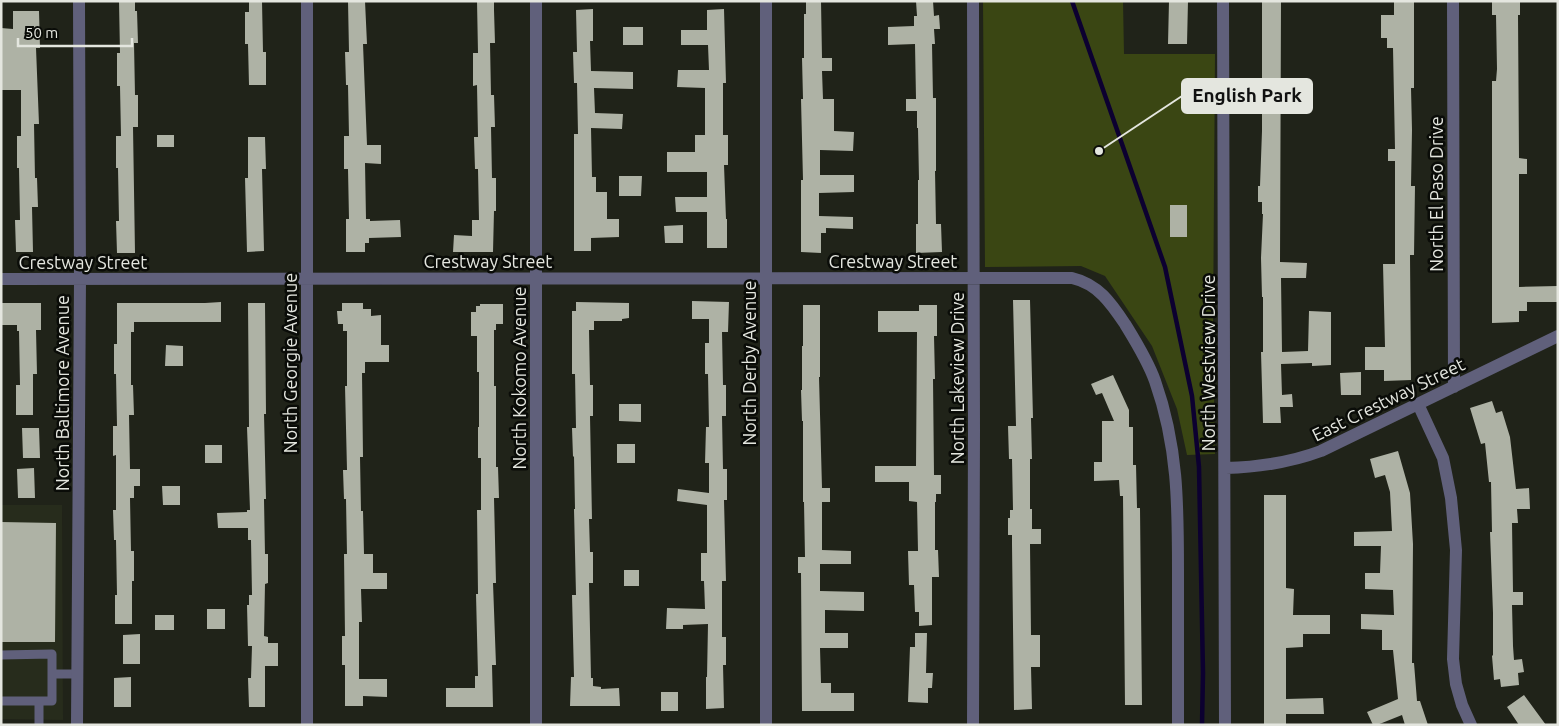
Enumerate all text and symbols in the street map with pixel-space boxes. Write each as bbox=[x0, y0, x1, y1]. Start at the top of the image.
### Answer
scale bar bbox=[18, 15, 131, 47]
text: 50 m bbox=[25, 24, 58, 41]
callout: English Park bbox=[1182, 79, 1312, 113]
text: English Park bbox=[1192, 84, 1302, 106]
street label: North El Paso Drive bbox=[1426, 116, 1446, 272]
street label: Crestway Street bbox=[424, 251, 552, 271]
street label: Crestway Street bbox=[829, 251, 957, 271]
street label: Crestway Street bbox=[19, 252, 147, 272]
street label: North Georgie Avenue bbox=[280, 273, 300, 453]
street label: North Westview Drive bbox=[1198, 275, 1218, 451]
street label: North Derby Avenue bbox=[739, 280, 759, 446]
street label: North Kokomo Avenue bbox=[509, 286, 529, 470]
street label: North Lakeview Drive bbox=[947, 292, 967, 464]
street label: North Baltimore Avenue bbox=[52, 295, 72, 491]
street label: East Crestway Street bbox=[1308, 353, 1468, 445]

